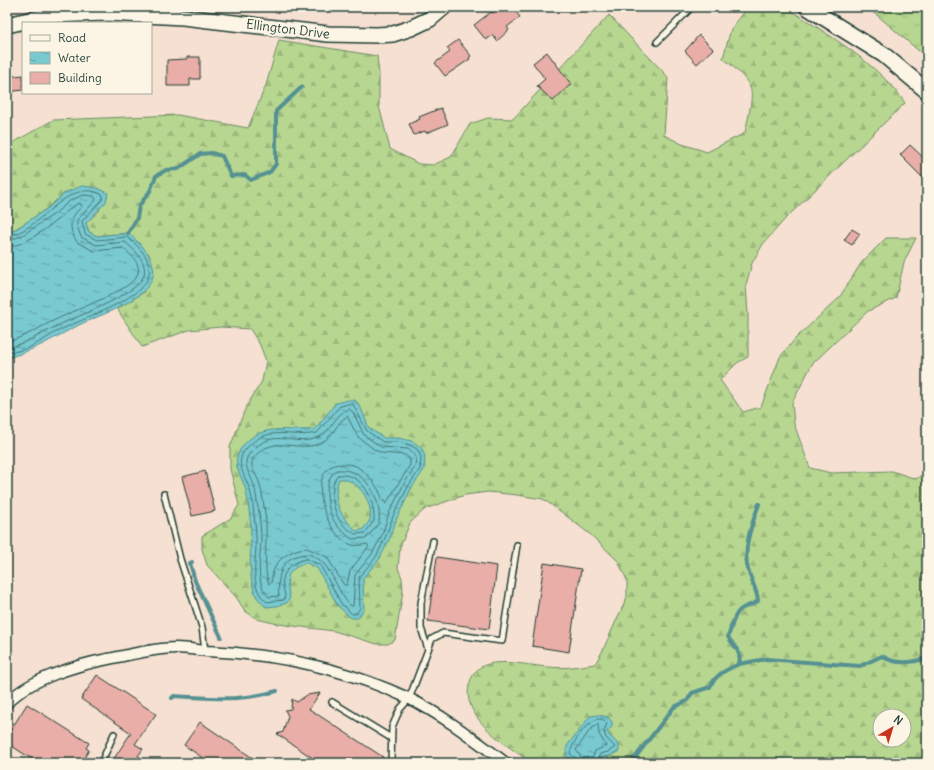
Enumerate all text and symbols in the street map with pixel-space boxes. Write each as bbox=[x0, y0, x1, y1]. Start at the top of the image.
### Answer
street label: Ellington Drive bbox=[245, 15, 331, 43]
legend bbox=[22, 22, 152, 94]
text: Road bbox=[58, 30, 86, 45]
text: Water bbox=[58, 50, 91, 65]
text: Building bbox=[58, 70, 102, 85]
north arrow bbox=[872, 708, 912, 748]
text: N bbox=[891, 712, 905, 728]

